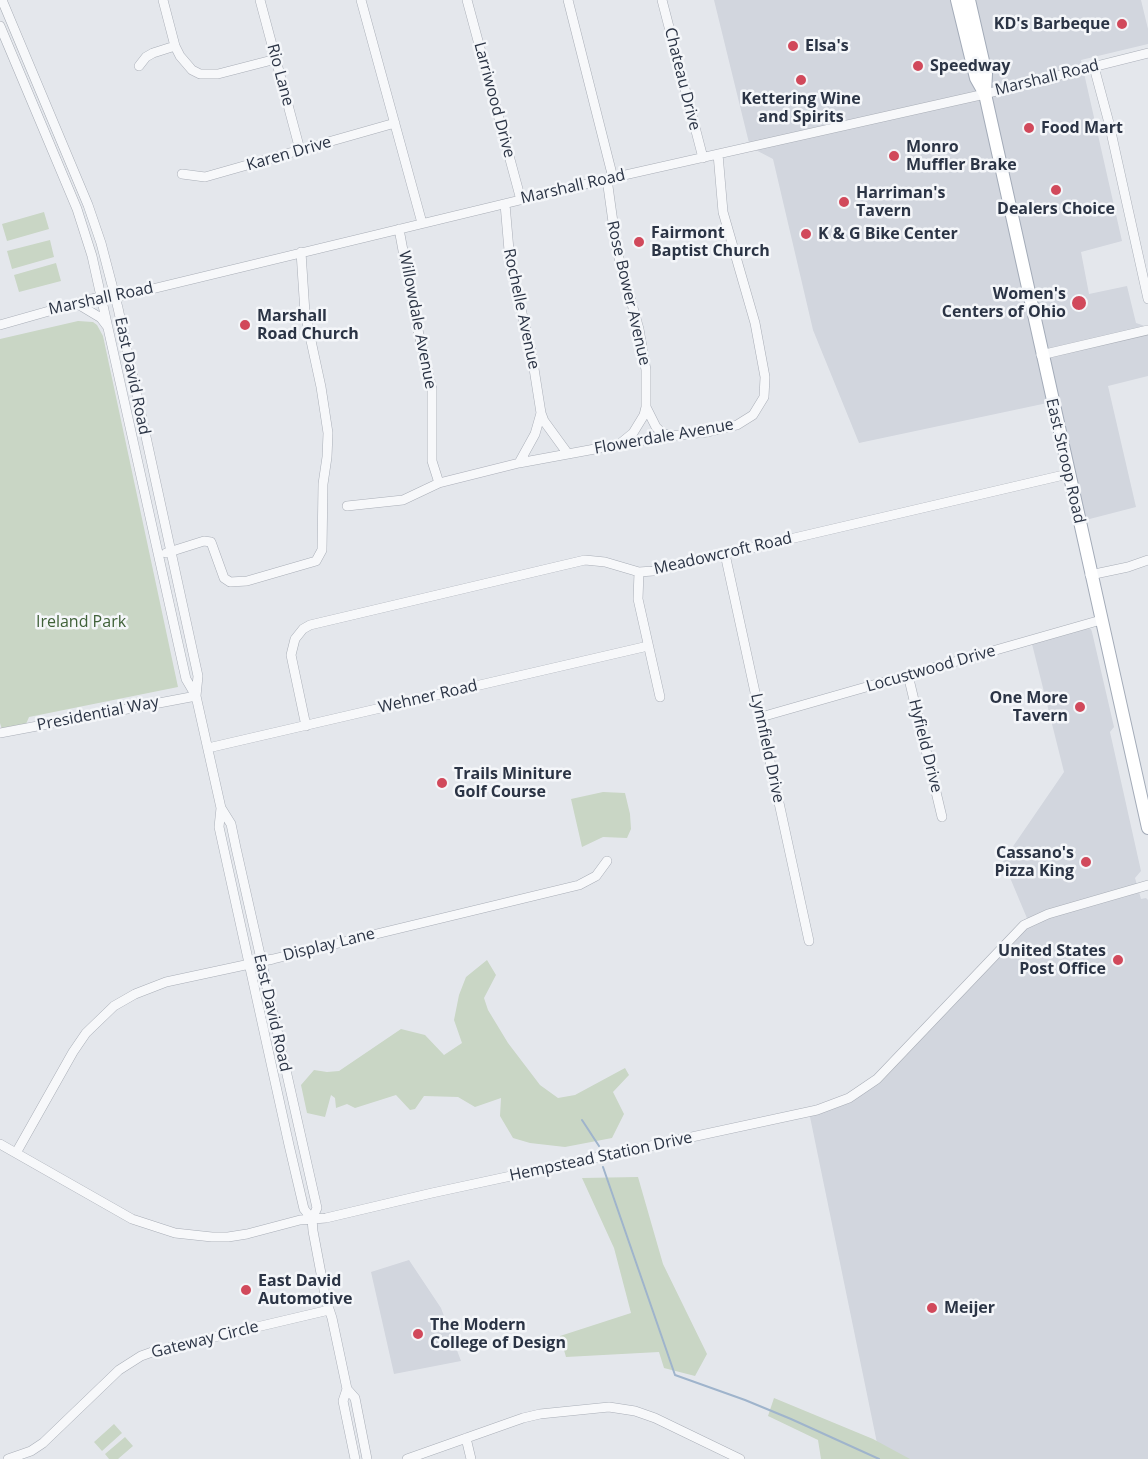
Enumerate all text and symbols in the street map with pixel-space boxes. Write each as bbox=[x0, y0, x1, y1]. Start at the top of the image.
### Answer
place label: KD's Barbeque bbox=[994, 14, 1110, 34]
marker: KD's Barbeque bbox=[1115, 17, 1129, 31]
street label: Chateau Drive bbox=[660, 25, 704, 133]
place label: Elsa's bbox=[805, 36, 849, 56]
marker: Elsa's bbox=[786, 39, 800, 53]
street label: Larriwood Drive bbox=[469, 40, 519, 160]
street label: Rio Lane bbox=[262, 42, 298, 108]
place label: Speedway bbox=[930, 56, 1010, 76]
street label: Marshall Road bbox=[993, 56, 1101, 100]
marker: Speedway bbox=[911, 59, 925, 73]
marker: Kettering Wine and Spirits bbox=[794, 73, 808, 87]
place label: Kettering Wine and Spirits bbox=[741, 89, 861, 127]
place label: Food Mart bbox=[1041, 118, 1123, 138]
marker: Food Mart bbox=[1022, 121, 1036, 135]
street label: Karen Drive bbox=[244, 133, 334, 175]
place label: Monro Muffler Brake bbox=[906, 137, 1017, 175]
marker: Monro Muffler Brake bbox=[887, 149, 901, 163]
street label: Marshall Road bbox=[519, 166, 627, 208]
place label: Harriman's Tavern bbox=[856, 183, 945, 221]
marker: Dealers Choice bbox=[1049, 183, 1063, 197]
marker: Harriman's Tavern bbox=[837, 195, 851, 209]
place label: Dealers Choice bbox=[997, 199, 1115, 219]
street label: Rose Bower Avenue bbox=[602, 219, 654, 367]
place label: Fairmont Baptist Church bbox=[651, 223, 770, 261]
place label: K & G Bike Center bbox=[818, 224, 958, 244]
marker: K & G Bike Center bbox=[799, 227, 813, 241]
marker: Fairmont Baptist Church bbox=[632, 235, 646, 249]
street label: Rochelle Avenue bbox=[499, 247, 543, 371]
street label: Willowdale Avenue bbox=[394, 249, 440, 391]
street label: Marshall Road bbox=[47, 279, 155, 319]
place label: Women's Centers of Ohio bbox=[942, 284, 1066, 322]
marker: Women's Centers of Ohio bbox=[1070, 294, 1088, 312]
place label: Marshall Road Church bbox=[257, 306, 359, 344]
street label: East David Road bbox=[110, 315, 154, 437]
marker: Marshall Road Church bbox=[238, 318, 252, 332]
street label: East Stroop Road bbox=[1041, 397, 1089, 525]
street label: Flowerdale Avenue bbox=[593, 415, 735, 459]
street label: Meadowcroft Road bbox=[652, 529, 794, 579]
park label: Ireland Park bbox=[36, 612, 126, 632]
street label: Locustwood Drive bbox=[864, 641, 998, 697]
street label: Wehner Road bbox=[377, 676, 479, 718]
place label: One More Tavern bbox=[989, 688, 1068, 726]
street label: Lynnfield Drive bbox=[746, 691, 788, 805]
street label: Presidential Way bbox=[35, 693, 161, 735]
street label: Hyfield Drive bbox=[904, 697, 946, 795]
marker: One More Tavern bbox=[1073, 700, 1087, 714]
place label: Trails Miniture Golf Course bbox=[454, 764, 572, 802]
marker: Trails Miniture Golf Course bbox=[435, 776, 449, 790]
place label: Cassano's Pizza King bbox=[995, 843, 1074, 881]
marker: Cassano's Pizza King bbox=[1079, 855, 1093, 869]
street label: Display Lane bbox=[281, 924, 377, 966]
place label: United States Post Office bbox=[998, 941, 1106, 979]
street label: East David Road bbox=[249, 952, 295, 1074]
marker: United States Post Office bbox=[1111, 953, 1125, 967]
street label: Hempstead Station Drive bbox=[508, 1128, 694, 1186]
place label: East David Automotive bbox=[258, 1271, 352, 1309]
marker: East David Automotive bbox=[239, 1283, 253, 1297]
place label: Meijer bbox=[944, 1298, 995, 1318]
marker: Meijer bbox=[925, 1301, 939, 1315]
place label: The Modern College of Design bbox=[430, 1315, 566, 1353]
street label: Gateway Circle bbox=[149, 1317, 261, 1363]
marker: The Modern College of Design bbox=[411, 1327, 425, 1341]

